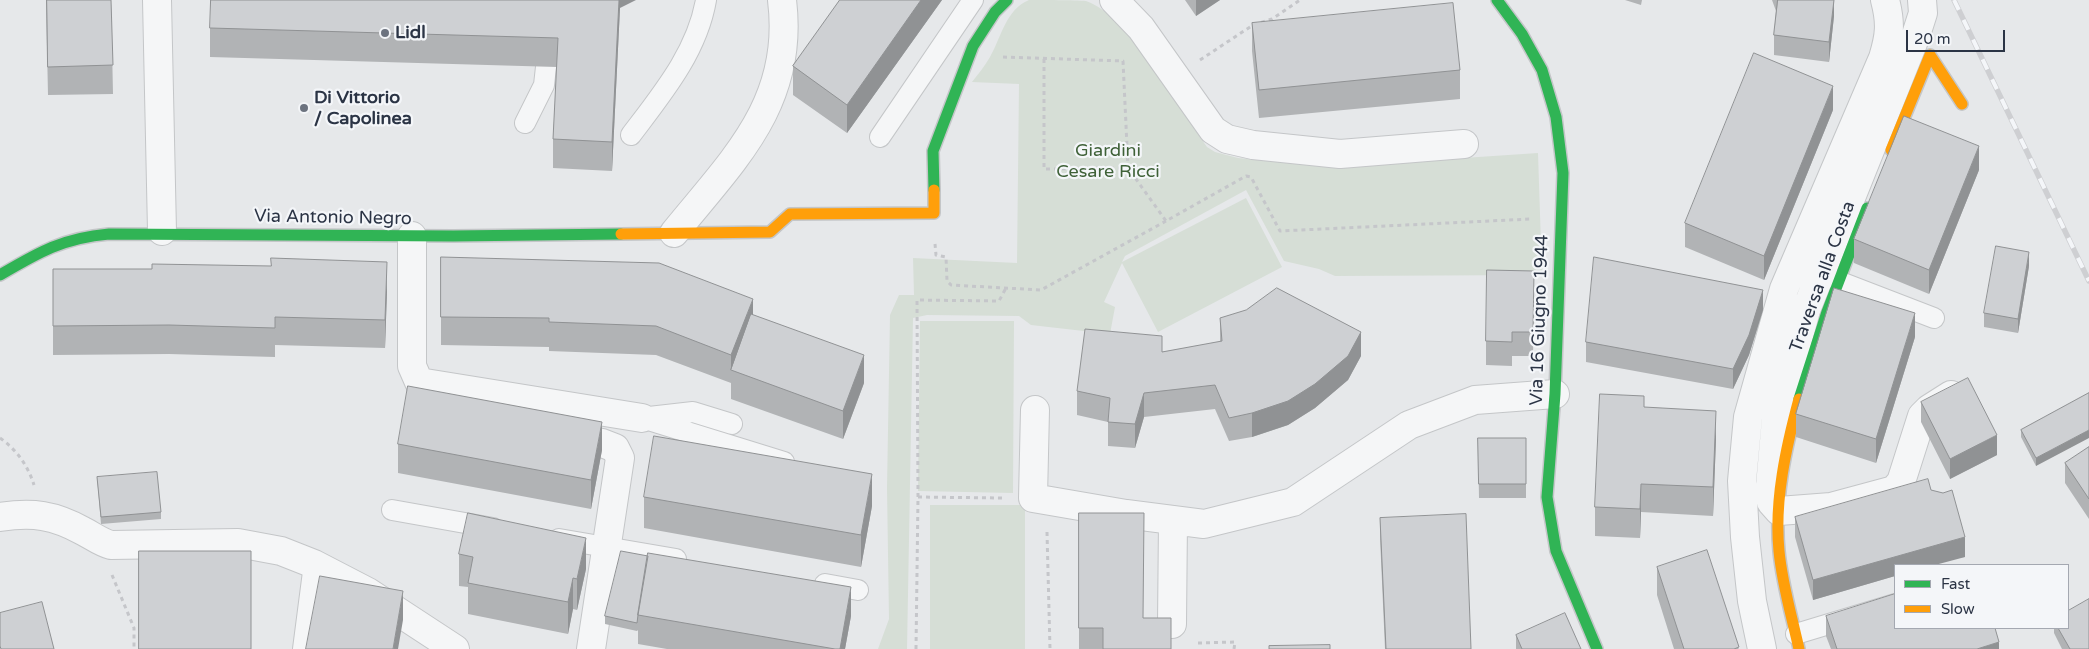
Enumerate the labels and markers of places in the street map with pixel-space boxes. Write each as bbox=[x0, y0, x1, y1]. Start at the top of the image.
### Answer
place label: Lidl bbox=[395, 22, 426, 44]
marker: Lidl bbox=[379, 27, 391, 39]
place label: Di Vittorio / Capolinea bbox=[314, 87, 412, 130]
marker: Di Vittorio / Capolinea bbox=[298, 102, 310, 114]

